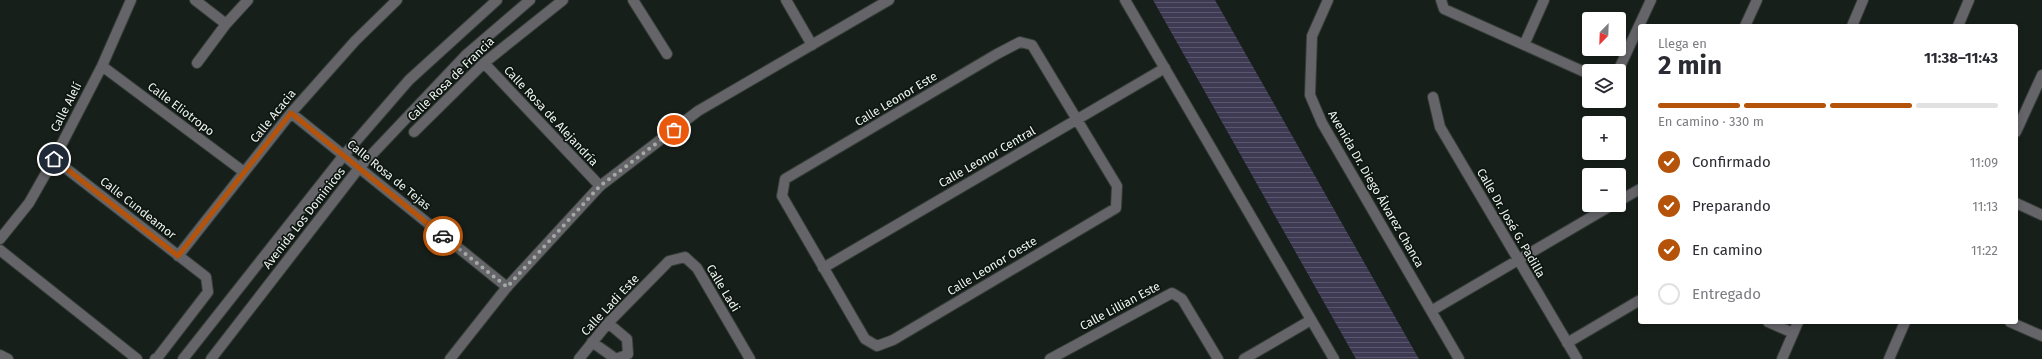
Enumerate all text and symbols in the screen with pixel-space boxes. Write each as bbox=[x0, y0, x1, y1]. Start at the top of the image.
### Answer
north arrow bbox=[1582, 12, 1626, 56]
map controls bbox=[1582, 12, 1626, 212]
street label: Calle Rosa de Francia bbox=[405, 34, 497, 124]
text: Llega en bbox=[1658, 36, 1707, 51]
text: 11:38–11:43 bbox=[1924, 49, 1998, 67]
text: 2 min bbox=[1658, 50, 1722, 81]
street label: Calle Rosa de Alejandría bbox=[501, 63, 601, 169]
button: layers bbox=[1582, 64, 1626, 108]
street label: Calle Leonor Este bbox=[852, 69, 940, 129]
street label: Calle Alelí bbox=[48, 79, 85, 134]
street label: Calle Eliotropo bbox=[145, 79, 217, 139]
street label: Calle Acacia bbox=[247, 87, 299, 145]
street label: Avenida Dr. Diego Álvarez Chanca bbox=[1325, 108, 1428, 270]
pin bbox=[657, 113, 691, 147]
text: En camino · 330 m bbox=[1658, 114, 1764, 129]
button: + bbox=[1582, 116, 1626, 160]
icon: bag bbox=[663, 119, 685, 141]
street label: Calle Leonor Central bbox=[936, 123, 1038, 190]
street label: Calle Rosa de Tejas bbox=[344, 137, 434, 213]
pin bbox=[37, 142, 71, 176]
icon: home bbox=[43, 148, 65, 170]
icon: check bbox=[1658, 151, 1680, 173]
text: Confirmado bbox=[1692, 153, 1771, 171]
text: 11:09 bbox=[1970, 155, 1998, 170]
street label: Avenida Los Dominicos bbox=[260, 164, 348, 272]
street label: Calle Dr. José G. Padilla bbox=[1474, 166, 1548, 280]
button: − bbox=[1582, 168, 1626, 212]
street label: Calle Cundeamor bbox=[97, 174, 179, 242]
icon: check bbox=[1658, 195, 1680, 217]
text: Preparando bbox=[1692, 197, 1771, 215]
text: 11:13 bbox=[1972, 199, 1998, 214]
courier bbox=[423, 216, 463, 256]
icon: car bbox=[432, 225, 454, 247]
street label: Calle Leonor Oeste bbox=[945, 234, 1039, 298]
icon: check bbox=[1658, 239, 1680, 261]
text: En camino bbox=[1692, 241, 1762, 259]
text: 11:22 bbox=[1971, 243, 1998, 258]
street label: Calle Ladi bbox=[703, 262, 743, 314]
street label: Calle Ladi Este bbox=[578, 272, 642, 338]
street label: Calle Lillian Este bbox=[1077, 279, 1163, 333]
text: Entregado bbox=[1692, 285, 1761, 303]

